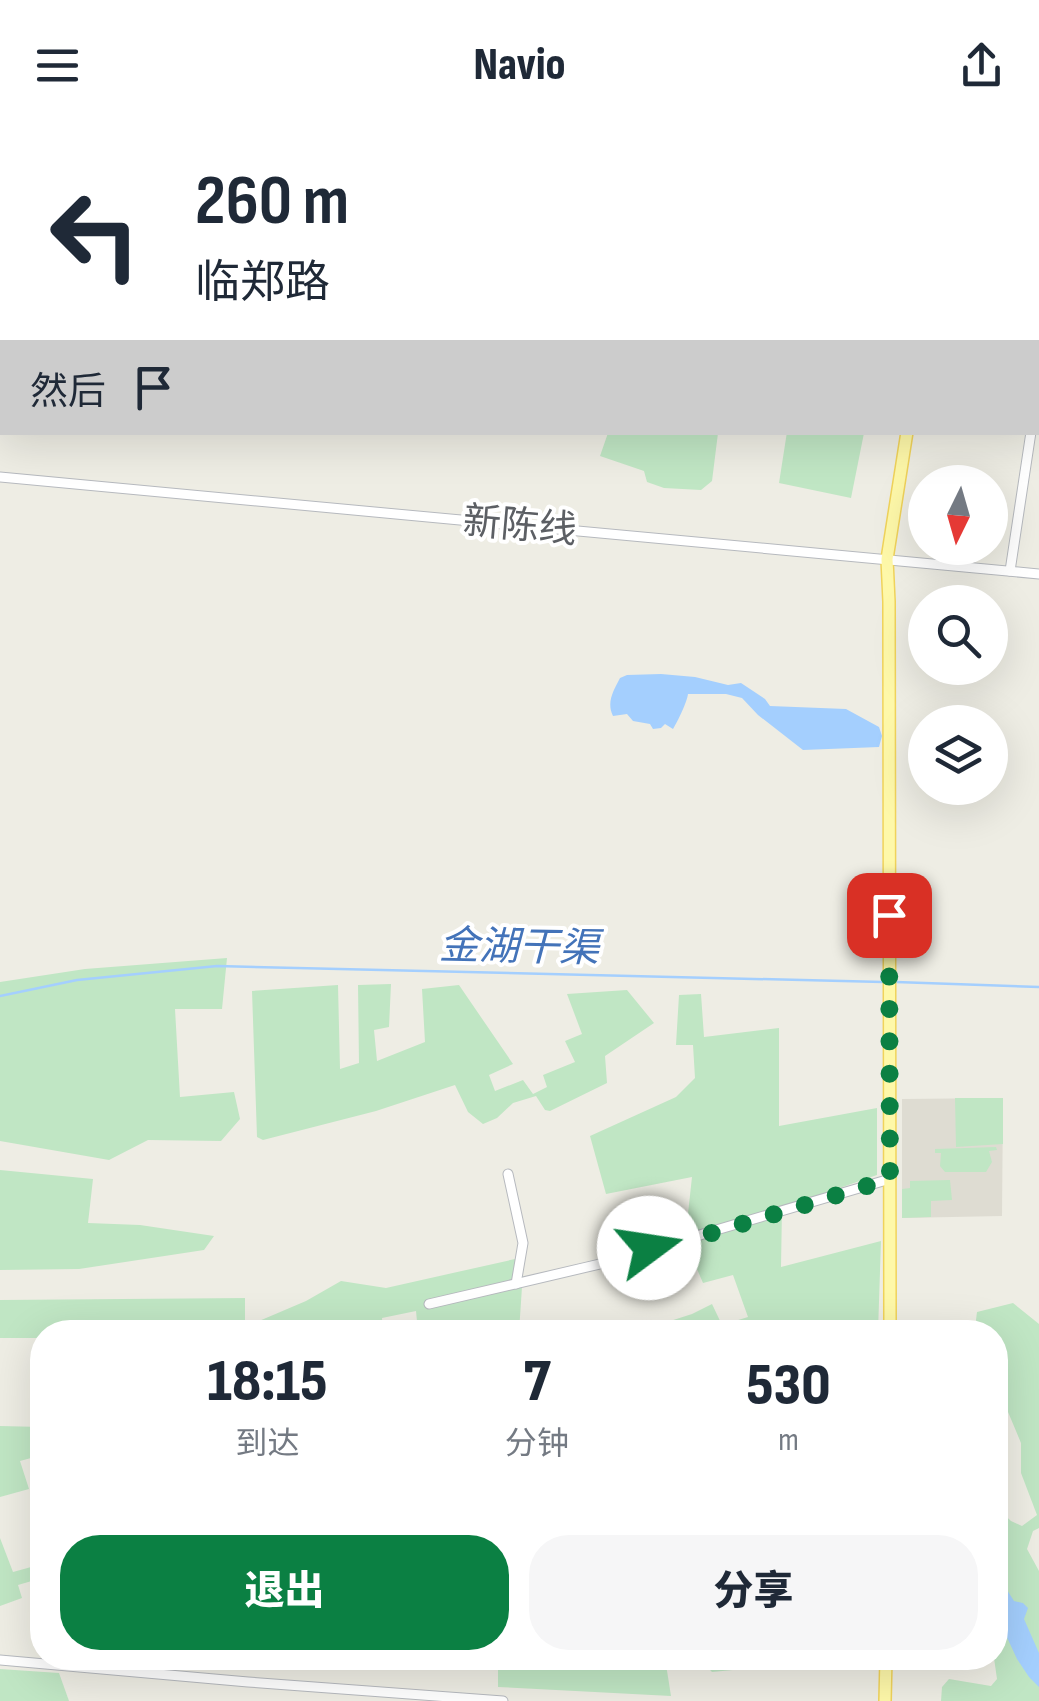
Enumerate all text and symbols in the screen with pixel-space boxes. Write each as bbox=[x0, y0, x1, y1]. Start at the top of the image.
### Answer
icon: menu bbox=[30, 38, 85, 93]
text: Navio bbox=[473, 38, 566, 93]
icon: share bbox=[954, 38, 1009, 93]
text: 260 m bbox=[195, 160, 349, 244]
icon: left bbox=[30, 170, 160, 300]
text: 临郑路 bbox=[195, 256, 330, 311]
icon: arrive bbox=[126, 360, 181, 415]
text: 然后 bbox=[30, 370, 106, 415]
north arrow bbox=[908, 465, 1008, 565]
map controls bbox=[908, 465, 1008, 805]
street label: 新陈线 bbox=[461, 499, 579, 554]
button: search bbox=[908, 585, 1008, 685]
button: layers bbox=[908, 705, 1008, 805]
pin bbox=[847, 873, 932, 958]
icon: arrive bbox=[862, 888, 917, 943]
water label: 金湖干渠 bbox=[439, 923, 604, 973]
position arrow bbox=[597, 1196, 701, 1300]
text: 18:15 bbox=[207, 1346, 328, 1418]
text: 7 bbox=[523, 1346, 551, 1418]
text: 530 bbox=[746, 1350, 831, 1422]
text: m bbox=[778, 1421, 799, 1460]
text: 到达 bbox=[235, 1425, 299, 1464]
text: 分钟 bbox=[505, 1425, 569, 1464]
button: 退出 bbox=[60, 1535, 509, 1650]
button: 分享 bbox=[529, 1535, 978, 1650]

